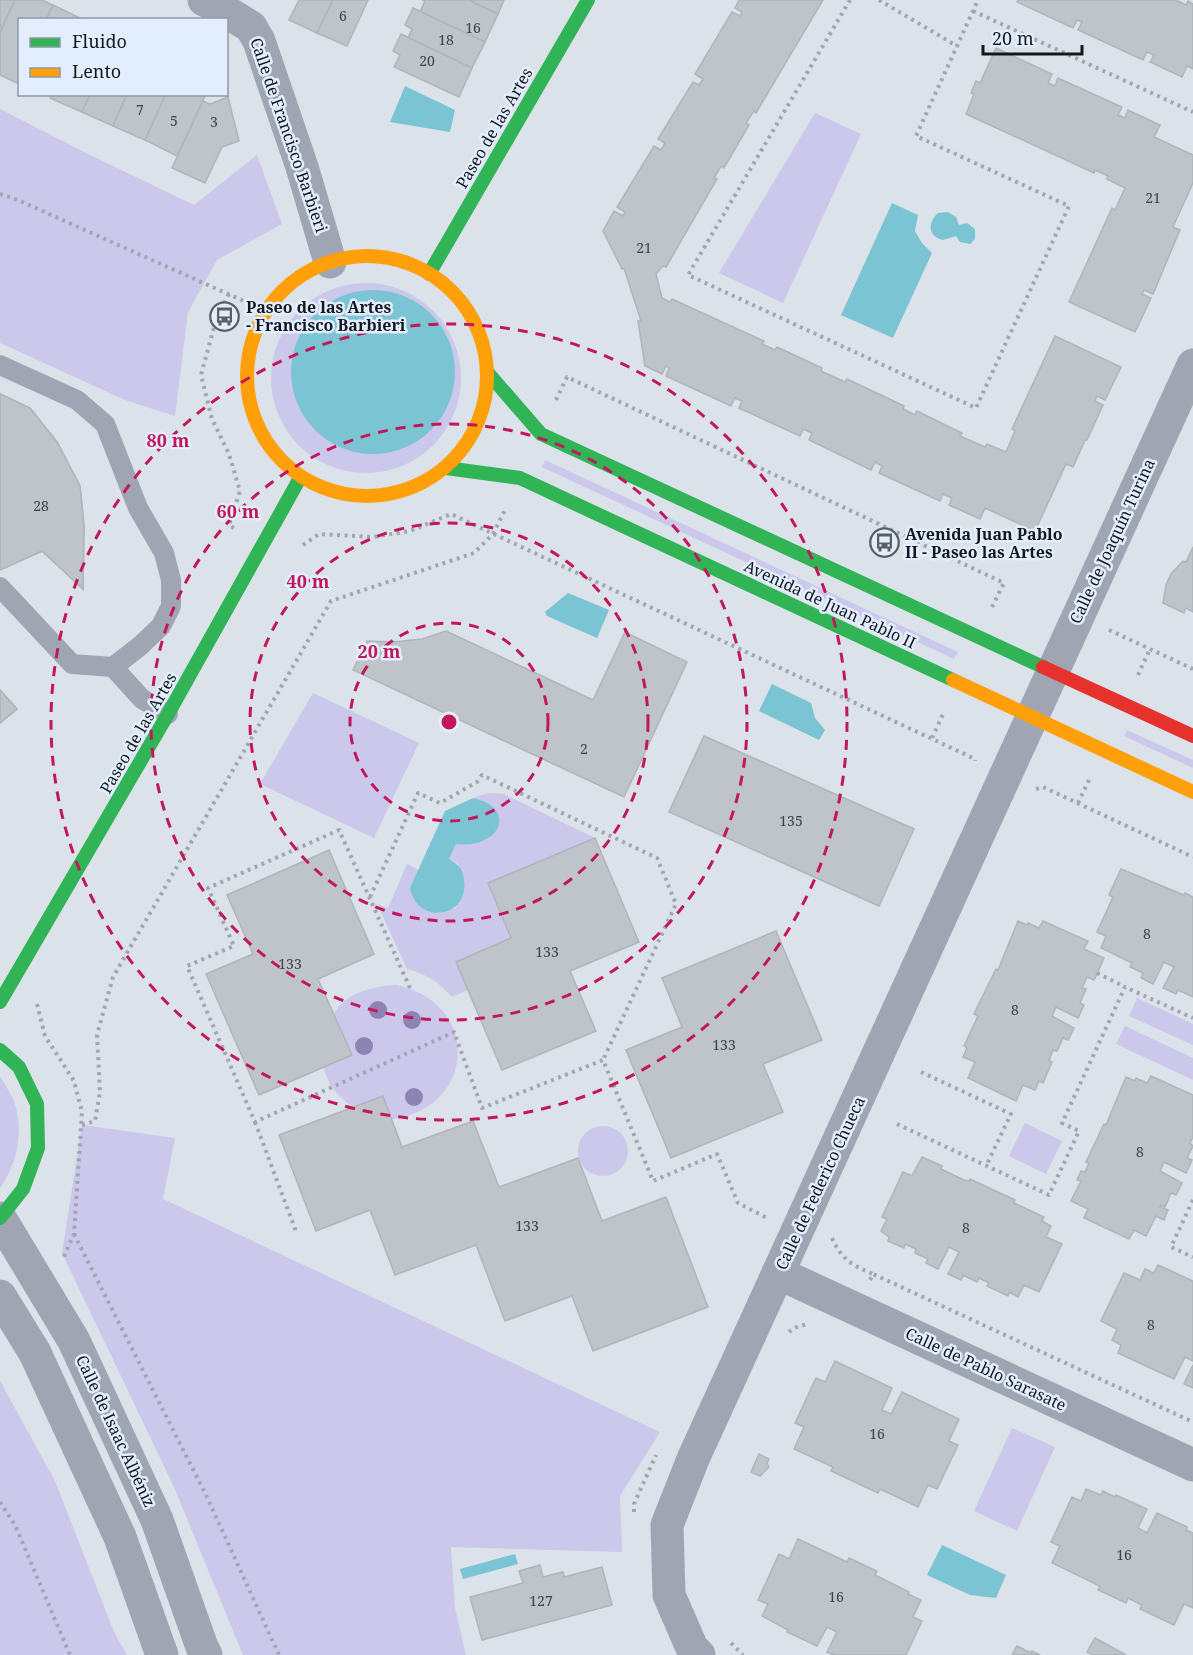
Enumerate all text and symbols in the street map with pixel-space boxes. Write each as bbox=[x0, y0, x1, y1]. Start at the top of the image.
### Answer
house number: 6 bbox=[339, 6, 347, 25]
legend bbox=[18, 18, 228, 96]
house number: 16 bbox=[465, 18, 481, 37]
scale bar bbox=[983, 18, 1082, 56]
text: 20 m bbox=[992, 26, 1034, 50]
text: Fluido bbox=[72, 29, 127, 53]
house number: 18 bbox=[438, 30, 454, 49]
street label: Calle de Francisco Barbieri bbox=[245, 35, 333, 235]
house number: 20 bbox=[419, 51, 435, 70]
text: Lento bbox=[72, 59, 121, 83]
street label: Paseo de las Artes bbox=[450, 64, 538, 192]
house number: 7 bbox=[136, 100, 144, 119]
house number: 5 bbox=[170, 111, 178, 130]
house number: 3 bbox=[210, 112, 218, 131]
house number: 21 bbox=[1145, 188, 1161, 207]
house number: 21 bbox=[636, 238, 652, 257]
place label: Paseo de las Artes - Francisco Barbieri bbox=[246, 296, 406, 336]
bus stop icon: Paseo de las Artes - Francisco Barbieri bbox=[209, 300, 241, 332]
text: 80 m bbox=[147, 428, 190, 452]
street label: Calle de Joaquín Turina bbox=[1064, 455, 1160, 627]
house number: 28 bbox=[33, 496, 49, 515]
text: 60 m bbox=[217, 499, 260, 523]
place label: Avenida Juan Pablo II - Paseo las Artes bbox=[905, 523, 1063, 563]
bus stop icon: Avenida Juan Pablo II - Paseo las Artes bbox=[868, 527, 900, 559]
street label: Avenida de Juan Pablo II bbox=[741, 554, 920, 654]
text: 40 m bbox=[287, 569, 330, 593]
text: 20 m bbox=[358, 639, 401, 663]
street label: Paseo de las Artes bbox=[94, 669, 182, 797]
centre of rings bbox=[439, 712, 459, 732]
house number: 2 bbox=[580, 739, 588, 758]
house number: 135 bbox=[779, 811, 803, 830]
house number: 8 bbox=[1143, 924, 1151, 943]
house number: 133 bbox=[535, 942, 559, 961]
house number: 133 bbox=[278, 954, 302, 973]
house number: 8 bbox=[1011, 1000, 1019, 1019]
house number: 133 bbox=[712, 1035, 736, 1054]
street label: Calle de Federico Chueca bbox=[770, 1093, 870, 1273]
house number: 8 bbox=[1136, 1142, 1144, 1161]
house number: 133 bbox=[515, 1216, 539, 1235]
house number: 8 bbox=[962, 1218, 970, 1237]
house number: 8 bbox=[1147, 1315, 1155, 1334]
street label: Calle de Pablo Sarasate bbox=[902, 1322, 1070, 1416]
street label: Calle de Isaac Albéniz bbox=[71, 1351, 161, 1511]
house number: 16 bbox=[869, 1424, 885, 1443]
house number: 16 bbox=[1116, 1545, 1132, 1564]
house number: 16 bbox=[828, 1587, 844, 1606]
house number: 127 bbox=[529, 1591, 553, 1610]

